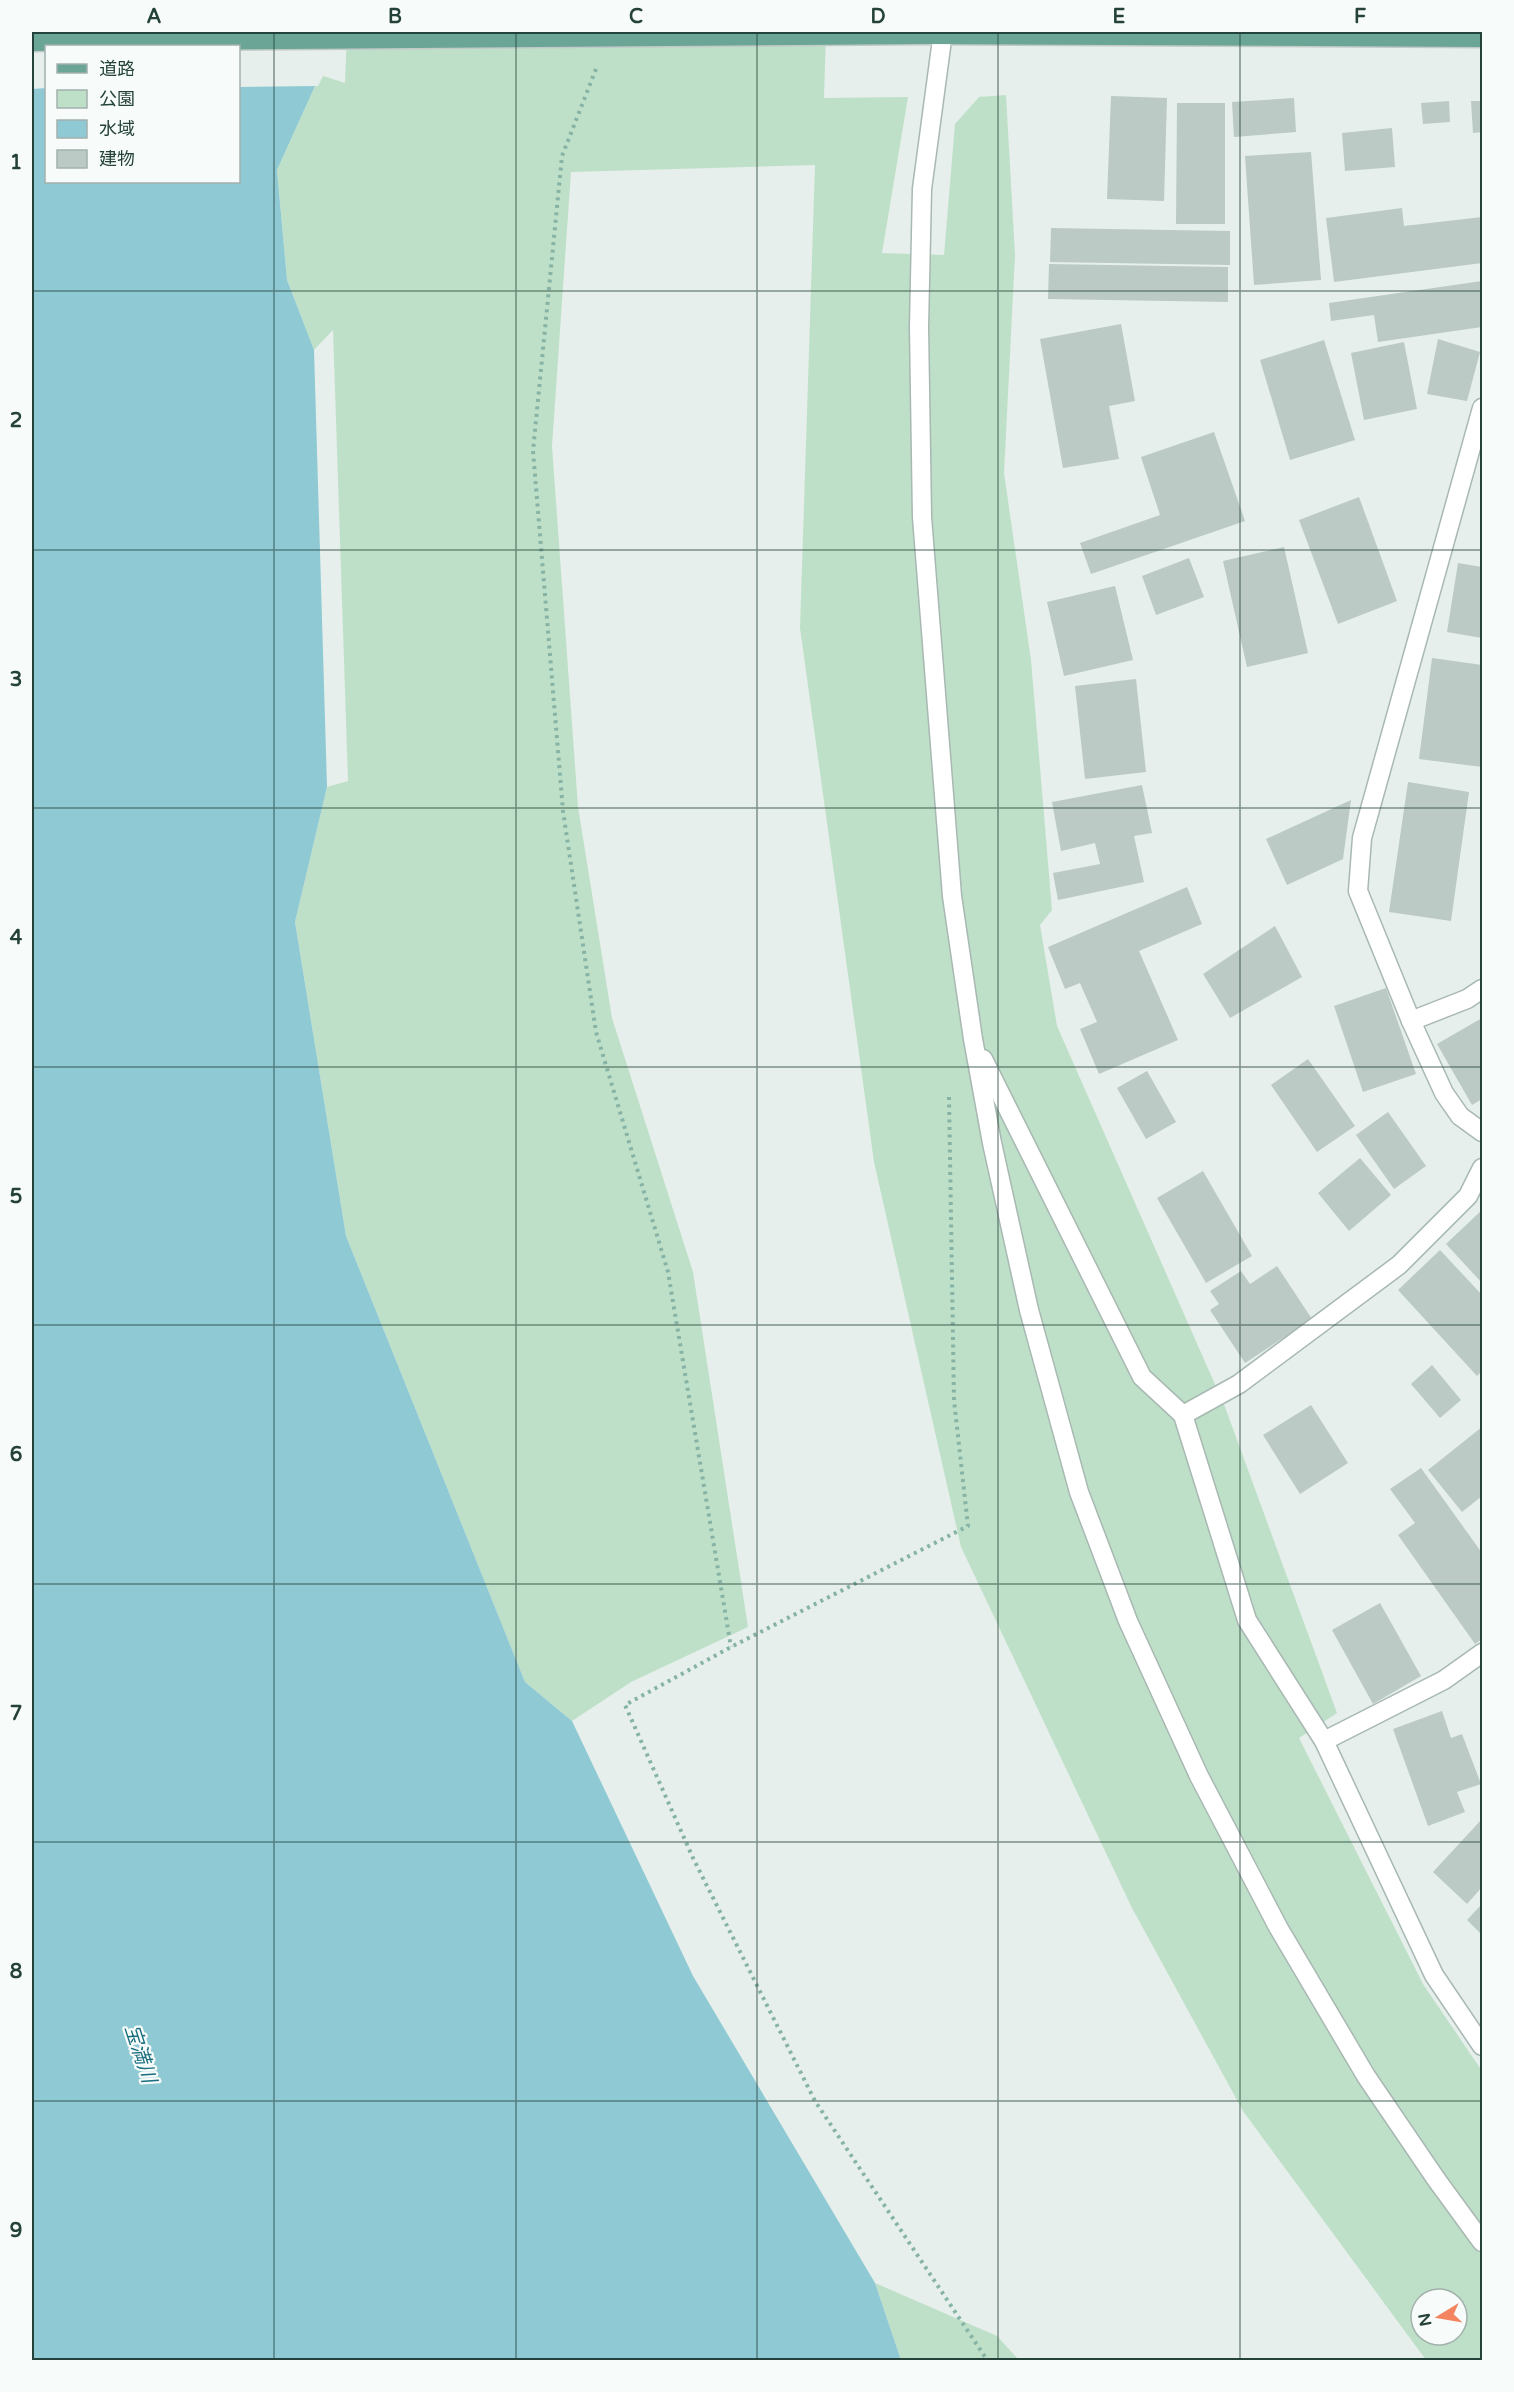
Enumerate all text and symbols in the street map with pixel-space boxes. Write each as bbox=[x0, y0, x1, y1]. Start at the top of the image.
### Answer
text: A bbox=[147, 5, 162, 29]
text: B bbox=[388, 5, 402, 29]
text: C bbox=[629, 5, 643, 29]
text: D bbox=[870, 5, 886, 29]
text: E bbox=[1113, 5, 1126, 29]
text: F bbox=[1354, 5, 1366, 29]
legend bbox=[45, 45, 240, 183]
text: 道路 bbox=[99, 58, 135, 80]
text: 公園 bbox=[99, 88, 135, 110]
text: 水域 bbox=[99, 118, 135, 140]
text: 建物 bbox=[99, 148, 135, 170]
text: 1 bbox=[10, 151, 22, 175]
text: 2 bbox=[10, 409, 22, 433]
text: 3 bbox=[10, 668, 22, 692]
text: 4 bbox=[10, 926, 23, 950]
text: 5 bbox=[10, 1185, 22, 1209]
text: 6 bbox=[10, 1443, 22, 1467]
text: 7 bbox=[10, 1702, 22, 1726]
text: 8 bbox=[10, 1960, 22, 1984]
water label: 宝満川 bbox=[119, 2022, 161, 2088]
text: 9 bbox=[10, 2219, 22, 2243]
north arrow bbox=[1409, 2287, 1469, 2347]
text: N bbox=[1414, 2311, 1436, 2328]

